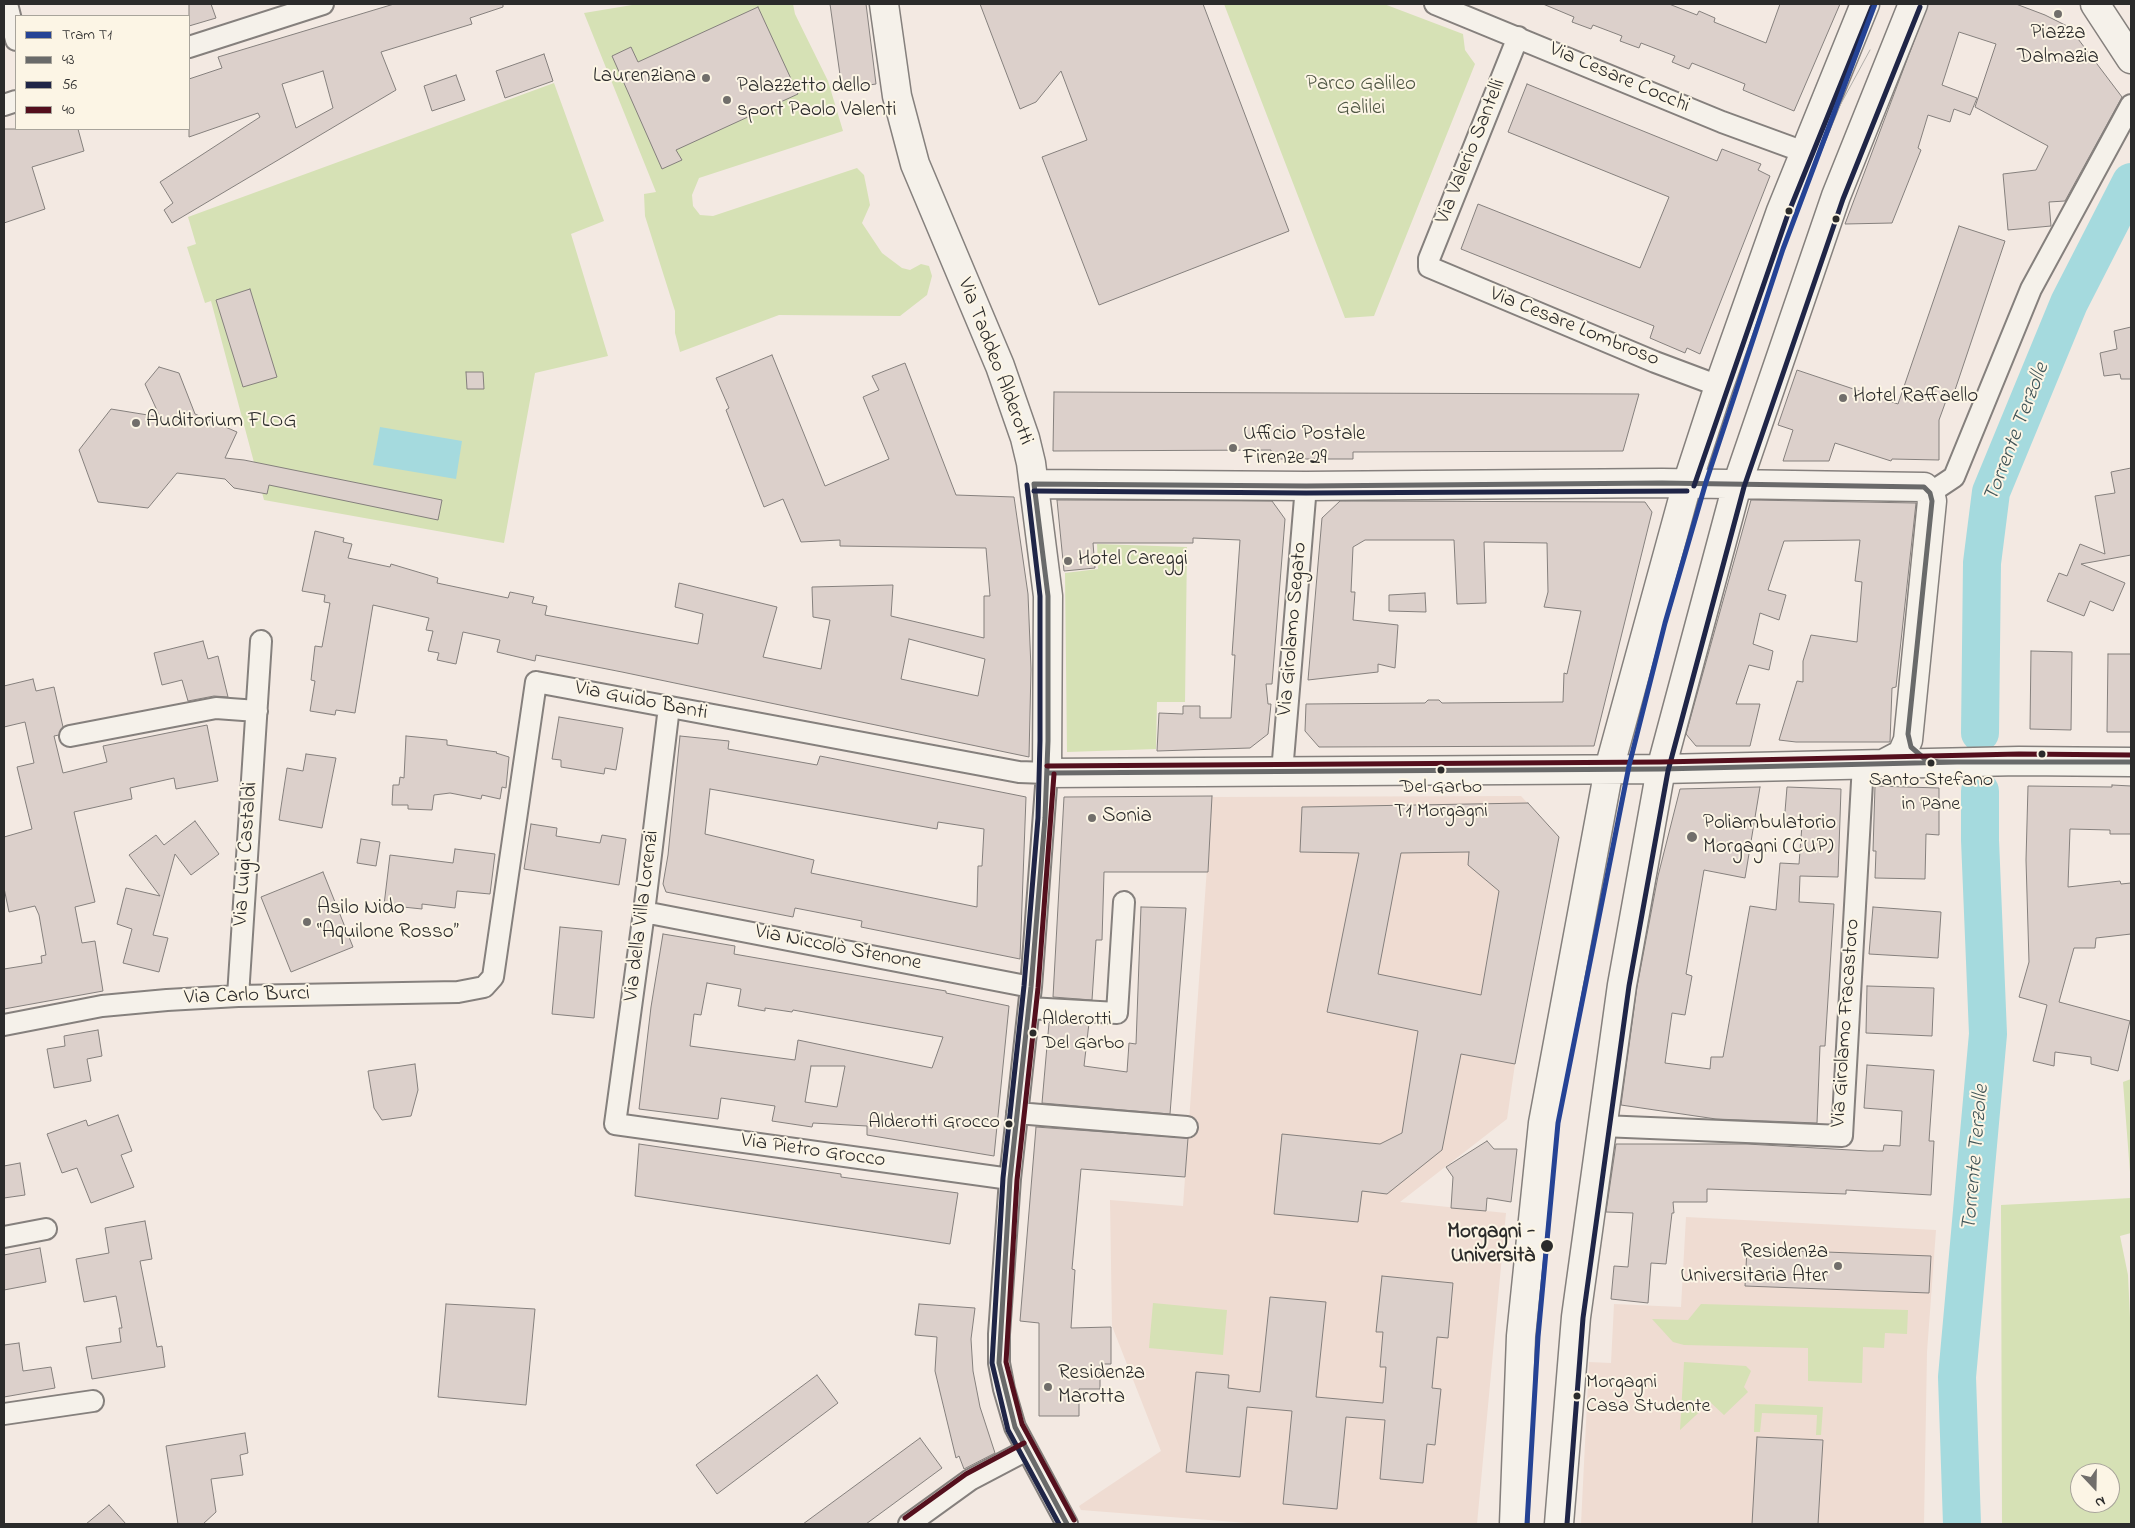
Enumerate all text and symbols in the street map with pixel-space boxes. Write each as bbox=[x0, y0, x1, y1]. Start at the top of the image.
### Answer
marker: Piazza Dalmazia bbox=[2052, 8, 2064, 20]
legend bbox=[15, 15, 190, 130]
place label: Piazza Dalmazia bbox=[2017, 22, 2099, 72]
text: Tram T1 bbox=[62, 24, 112, 46]
street label: Via Cesare Cocchi bbox=[1545, 38, 1693, 120]
text: 43 bbox=[62, 49, 74, 71]
place label: Laurenziana bbox=[593, 65, 696, 91]
marker: Laurenziana bbox=[700, 72, 712, 84]
park label: Parco Galileo Galilei bbox=[1306, 73, 1416, 123]
text: 56 bbox=[62, 74, 77, 96]
place label: Palazzetto dello sport Paolo Valenti bbox=[737, 75, 896, 125]
street label: Via Valerio Santelli bbox=[1431, 76, 1513, 228]
marker: Palazzetto dello sport Paolo Valenti bbox=[721, 94, 733, 106]
text: 40 bbox=[62, 99, 75, 121]
unlabelled marker bbox=[1784, 206, 1794, 216]
unlabelled marker bbox=[1831, 214, 1841, 224]
street label: Via Taddeo Alderotti bbox=[951, 275, 1037, 449]
street label: Via Cesare Lombroso bbox=[1486, 283, 1662, 373]
water label: Torrente Terzolle bbox=[1979, 360, 2057, 506]
place label: Hotel Raffaello bbox=[1853, 385, 1978, 411]
marker: Hotel Raffaello bbox=[1837, 392, 1849, 404]
place label: Auditorium FLOG bbox=[146, 410, 297, 436]
marker: Auditorium FLOG bbox=[130, 417, 142, 429]
place label: Ufficio Postale Firenze 29 bbox=[1243, 423, 1366, 473]
marker: Ufficio Postale Firenze 29 bbox=[1227, 442, 1239, 454]
street label: Via Girolamo Segato bbox=[1274, 541, 1314, 717]
place label: Hotel Careggi bbox=[1078, 548, 1188, 574]
marker: Hotel Careggi bbox=[1062, 555, 1074, 567]
street label: Via Guido Banti bbox=[572, 677, 710, 727]
unlabelled marker bbox=[2037, 749, 2047, 759]
marker: Santo Stefano in Pane bbox=[1926, 758, 1936, 768]
marker: Del Garbo T1 Morgagni bbox=[1436, 765, 1446, 775]
place label: Santo Stefano in Pane bbox=[1869, 770, 1993, 817]
place label: Del Garbo T1 Morgagni bbox=[1394, 777, 1488, 824]
street label: Via Luigi Castaldi bbox=[229, 781, 265, 927]
place label: Sonia bbox=[1102, 805, 1152, 831]
marker: Sonia bbox=[1086, 812, 1098, 824]
place label: Poliambulatorio Morgagni (CUP) bbox=[1703, 812, 1836, 862]
street label: Via della Villa Lorenzi bbox=[620, 829, 666, 1003]
marker: Poliambulatorio Morgagni (CUP) bbox=[1685, 830, 1699, 844]
place label: Asilo Nido “Aquilone Rosso” bbox=[317, 897, 459, 947]
marker: Asilo Nido “Aquilone Rosso” bbox=[301, 916, 313, 928]
street label: Via Girolamo Fracastoro bbox=[1827, 918, 1867, 1128]
street label: Via Niccolò Stenone bbox=[753, 921, 923, 977]
street label: Via Carlo Burci bbox=[184, 982, 310, 1012]
place label: Alderotti Del Garbo bbox=[1042, 1009, 1124, 1056]
marker: Alderotti Del Garbo bbox=[1028, 1028, 1038, 1038]
water label: Torrente Terzolle bbox=[1957, 1084, 1997, 1232]
place label: Alderotti Grocco bbox=[868, 1112, 1000, 1136]
marker: Alderotti Grocco bbox=[1004, 1119, 1014, 1129]
street label: Via Pietro Grocco bbox=[739, 1129, 887, 1175]
place label: Morgagni - Università bbox=[1447, 1221, 1535, 1271]
marker: Morgagni - Università bbox=[1539, 1238, 1555, 1254]
place label: Residenza Universitaria Ater bbox=[1680, 1241, 1828, 1291]
marker: Residenza Universitaria Ater bbox=[1832, 1260, 1844, 1272]
place label: Residenza Marotta bbox=[1058, 1362, 1145, 1412]
place label: Morgagni Casa Studente bbox=[1586, 1372, 1710, 1419]
marker: Residenza Marotta bbox=[1042, 1381, 1054, 1393]
marker: Morgagni Casa Studente bbox=[1572, 1391, 1582, 1401]
north arrow bbox=[2070, 1463, 2120, 1513]
text: N bbox=[2092, 1490, 2108, 1513]

